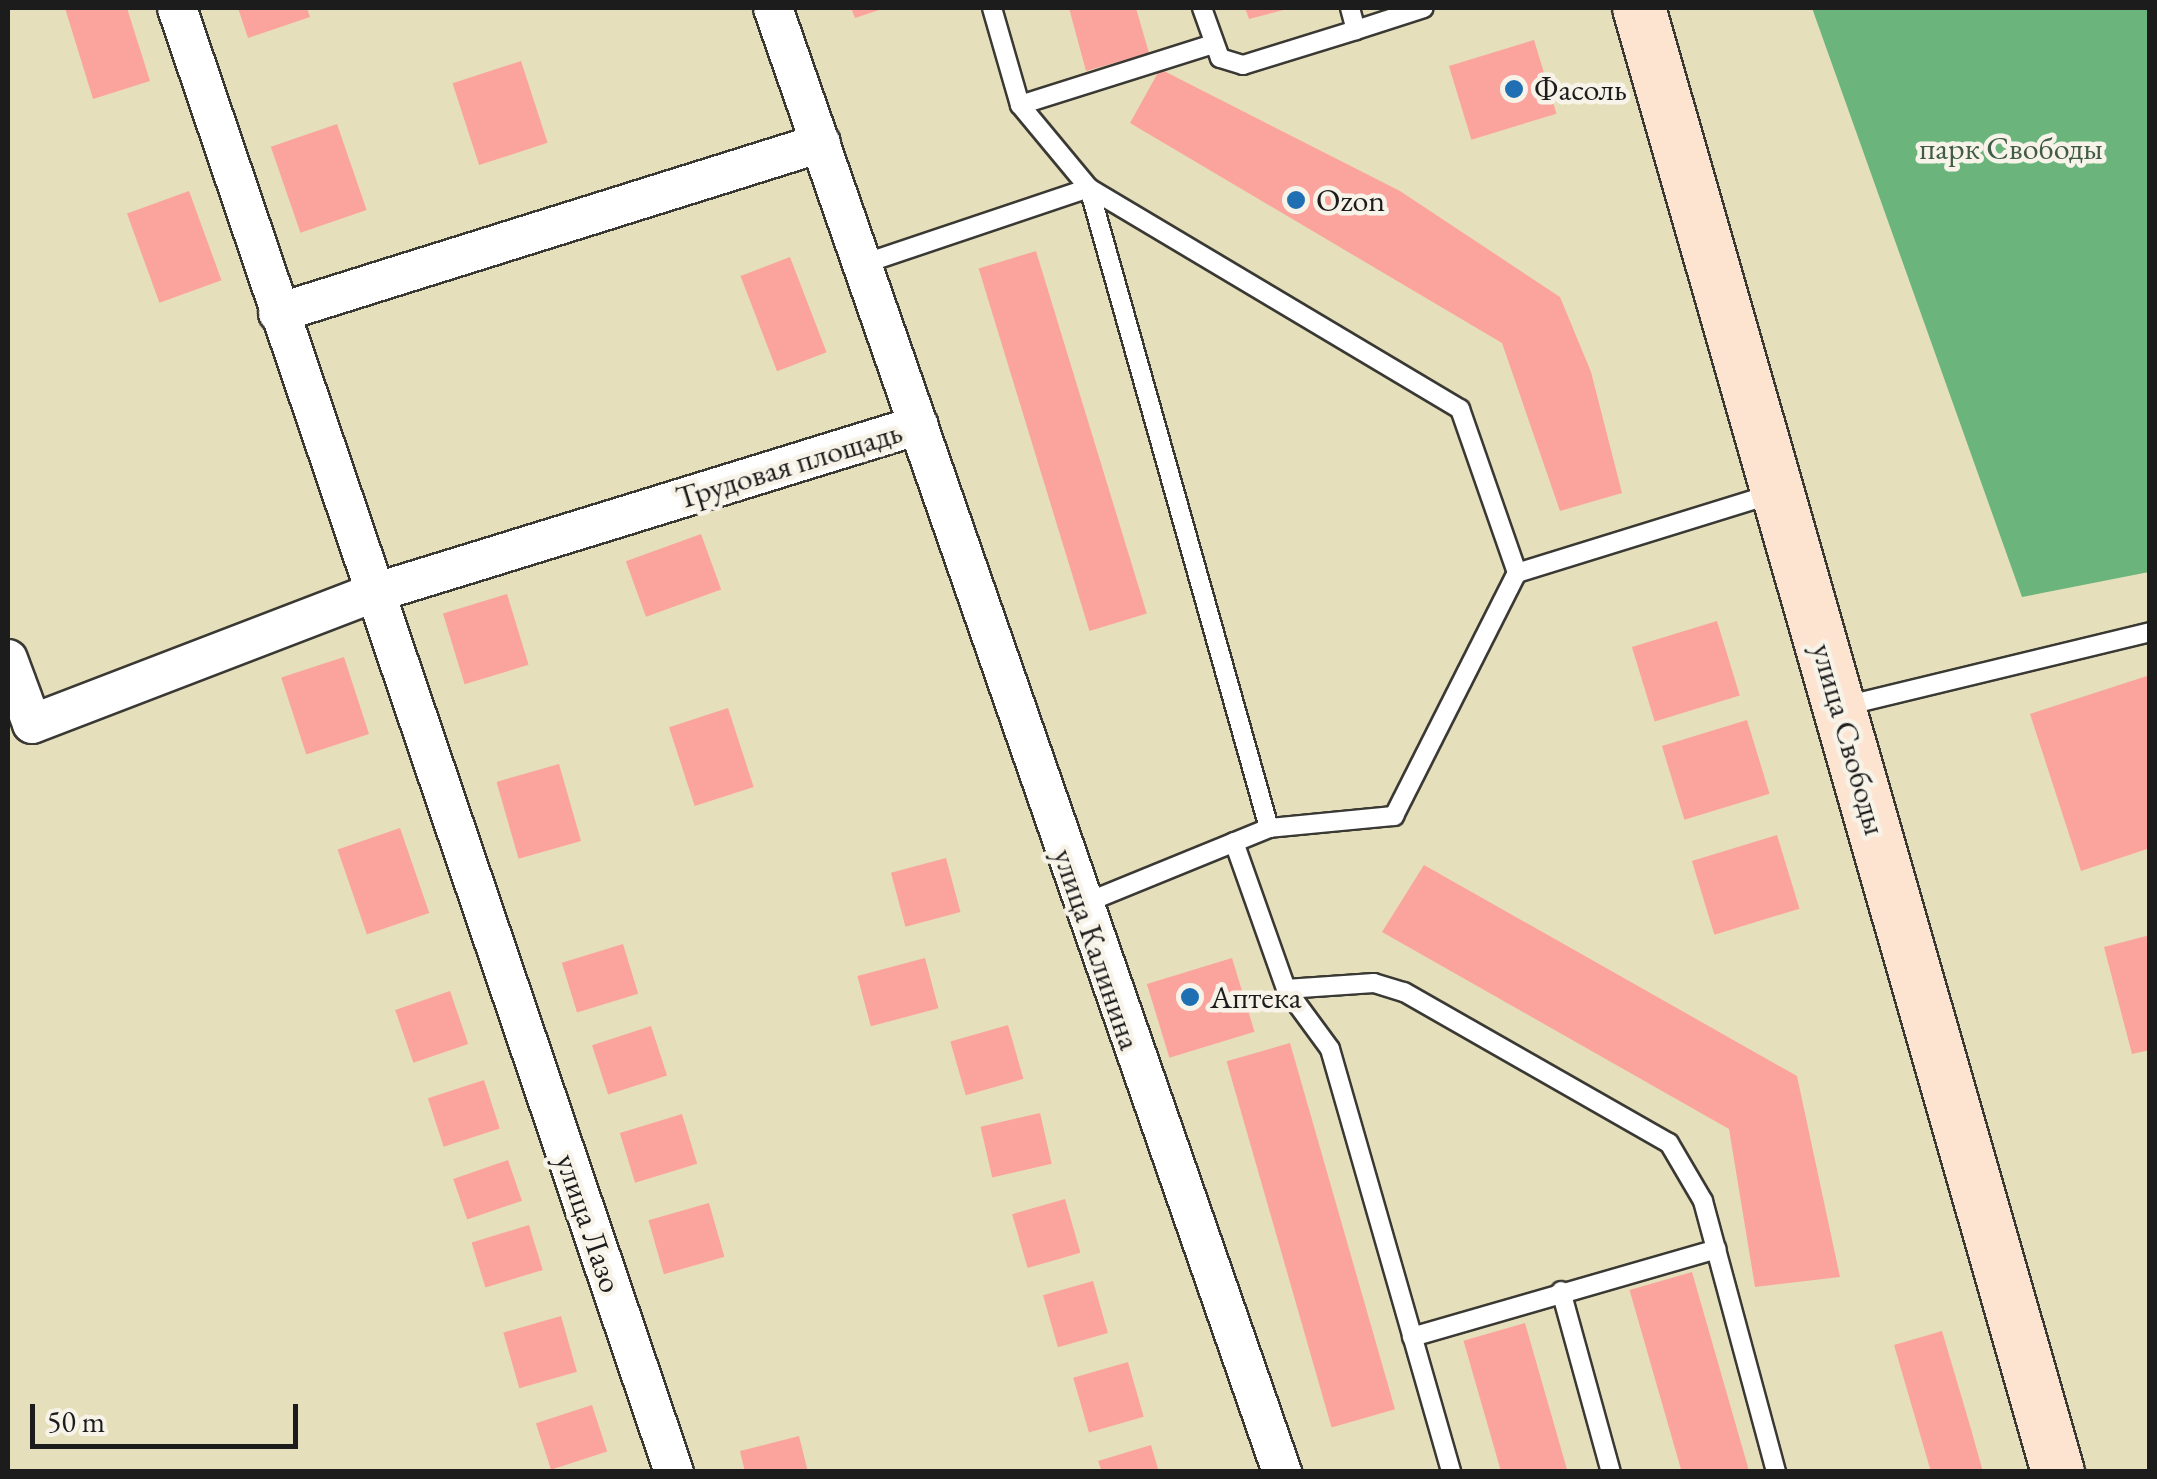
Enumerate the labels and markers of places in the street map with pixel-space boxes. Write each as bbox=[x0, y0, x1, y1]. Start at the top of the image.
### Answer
place label: Фасоль bbox=[1534, 70, 1627, 108]
marker: Фасоль bbox=[1503, 78, 1525, 100]
place label: Ozon bbox=[1316, 181, 1385, 219]
marker: Ozon bbox=[1285, 189, 1307, 211]
place label: Аптека bbox=[1210, 978, 1301, 1016]
marker: Аптека bbox=[1179, 986, 1201, 1008]

